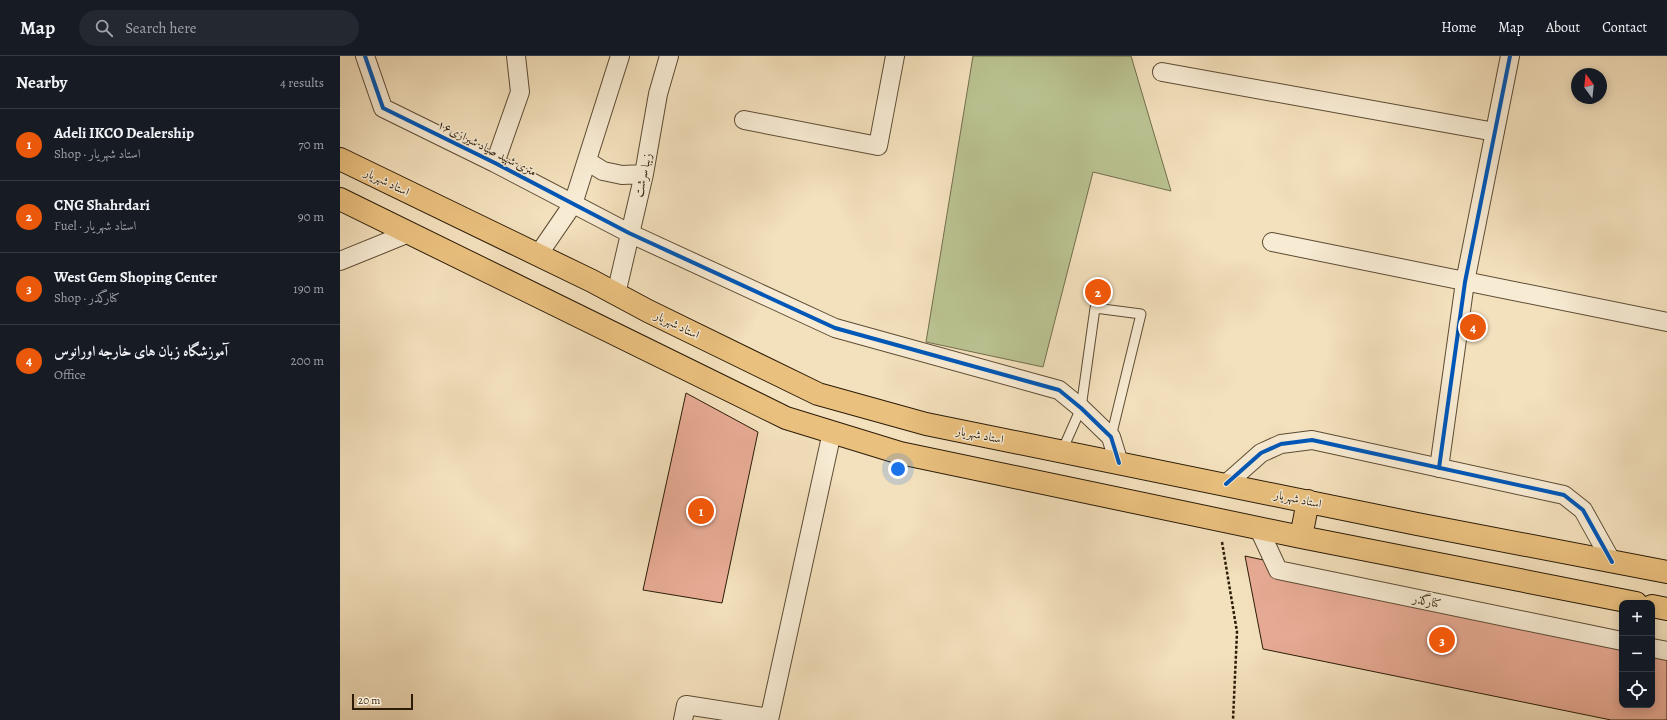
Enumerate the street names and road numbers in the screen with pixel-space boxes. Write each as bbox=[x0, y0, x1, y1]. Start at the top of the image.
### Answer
street label: ۱۶متری شهید صیاد شیرازی bbox=[435, 116, 539, 180]
street label: زیبا سرشت bbox=[631, 151, 656, 198]
street label: استاد شهریار bbox=[361, 164, 412, 200]
street label: استاد شهریار bbox=[651, 307, 702, 343]
street label: استاد شهریار bbox=[954, 422, 1005, 447]
street label: استاد شهریار bbox=[1272, 486, 1323, 512]
street label: کنارگذر bbox=[1410, 589, 1443, 612]

